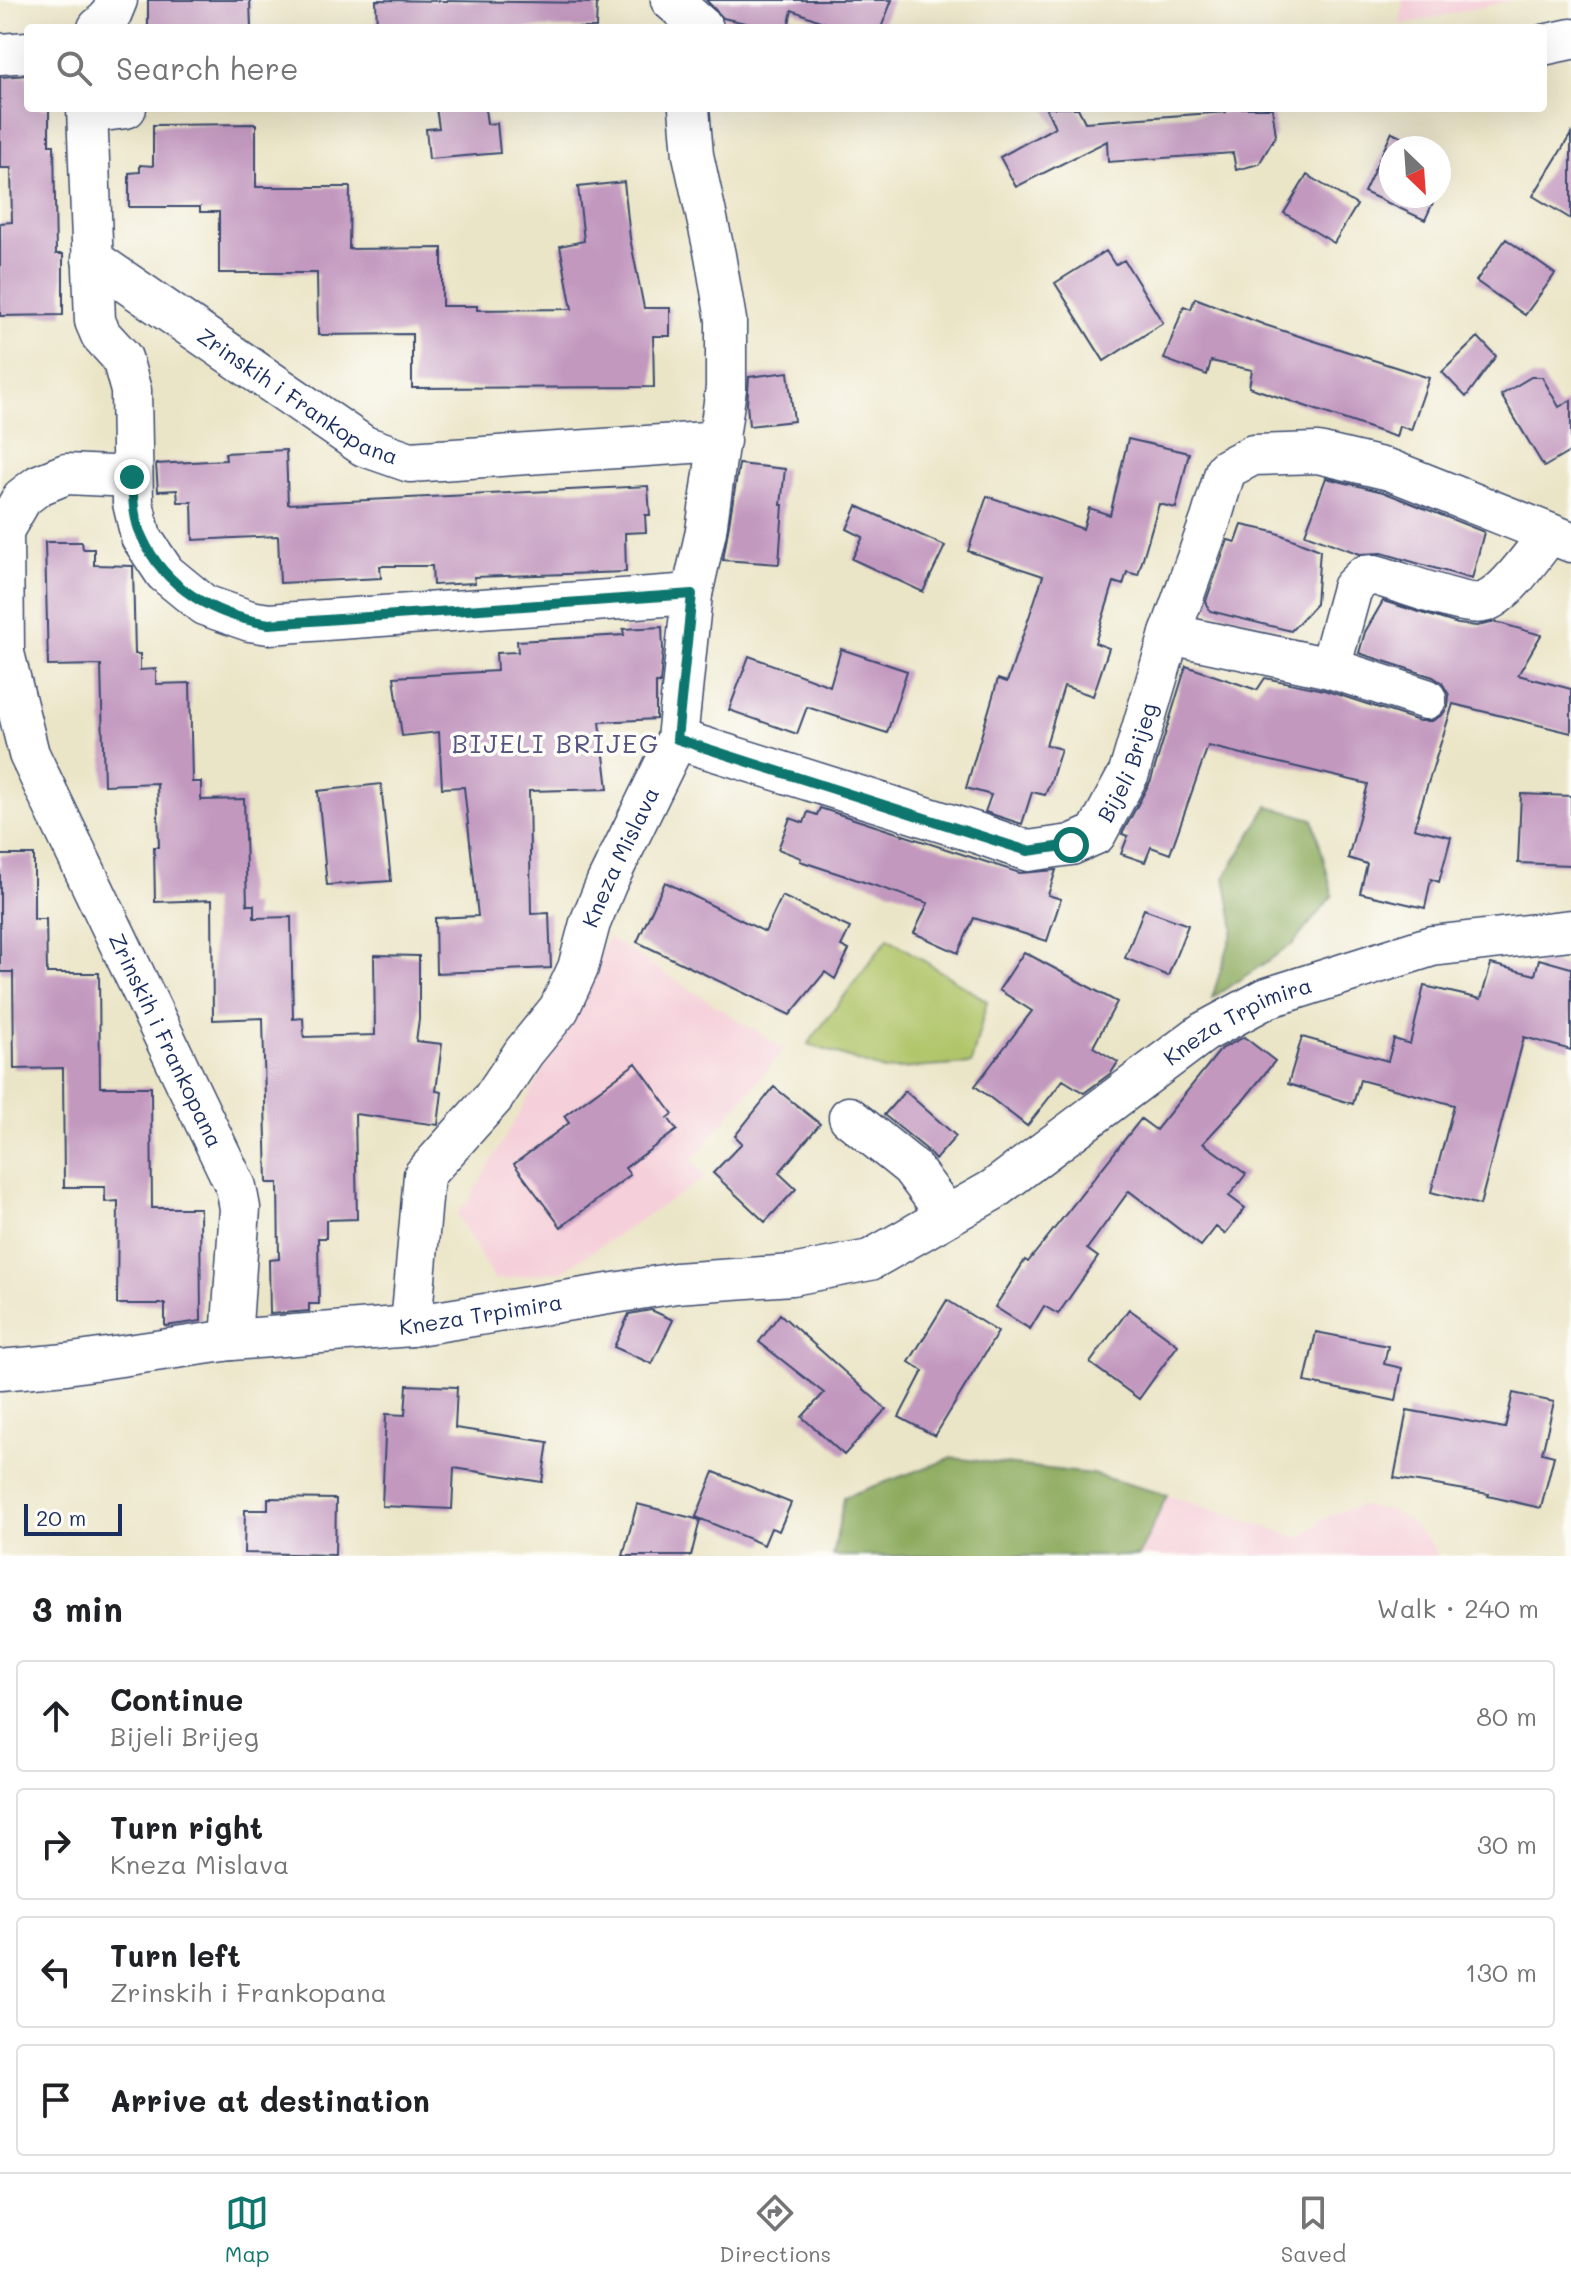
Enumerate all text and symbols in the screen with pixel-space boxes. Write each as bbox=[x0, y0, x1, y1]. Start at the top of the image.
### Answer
search box bbox=[24, 24, 1547, 112]
icon: search bbox=[52, 46, 96, 90]
text: Search here bbox=[116, 48, 299, 88]
north arrow bbox=[1379, 136, 1451, 208]
street label: Zrinskih i Frankopana bbox=[192, 321, 402, 471]
route end bbox=[114, 459, 150, 495]
street label: Bijeli Brijeg bbox=[1090, 699, 1163, 827]
district label: BIJELI BRIJEG bbox=[452, 726, 660, 760]
street label: Kneza Mislava bbox=[575, 782, 665, 932]
route start bbox=[1053, 827, 1089, 863]
street label: Zrinskih i Frankopana bbox=[103, 928, 230, 1152]
street label: Kneza Trpimira bbox=[1157, 970, 1315, 1072]
street label: Kneza Trpimira bbox=[398, 1287, 564, 1341]
scale bar bbox=[24, 1500, 122, 1536]
text: 20 m bbox=[36, 1503, 86, 1532]
text: 3 min bbox=[32, 1586, 123, 1631]
text: Walk · 240 m bbox=[1377, 1591, 1539, 1625]
text: Continue bbox=[110, 1679, 243, 1719]
icon: ahead bbox=[34, 1694, 78, 1738]
text: 80 m bbox=[1476, 1699, 1537, 1733]
text: Bijeli Brijeg bbox=[110, 1719, 259, 1753]
text: Turn right bbox=[110, 1807, 263, 1847]
icon: right bbox=[34, 1822, 78, 1866]
text: 30 m bbox=[1477, 1827, 1537, 1861]
text: Kneza Mislava bbox=[110, 1847, 289, 1881]
text: Turn left bbox=[110, 1935, 241, 1975]
icon: left bbox=[34, 1950, 78, 1994]
text: 130 m bbox=[1465, 1955, 1537, 1989]
text: Zrinskih i Frankopana bbox=[110, 1975, 387, 2009]
icon: arrive bbox=[34, 2078, 78, 2122]
text: Arrive at destination bbox=[110, 2080, 430, 2120]
tab: Map bbox=[225, 2191, 270, 2268]
tab: Directions bbox=[719, 2191, 831, 2268]
tab: Saved bbox=[1281, 2191, 1346, 2268]

